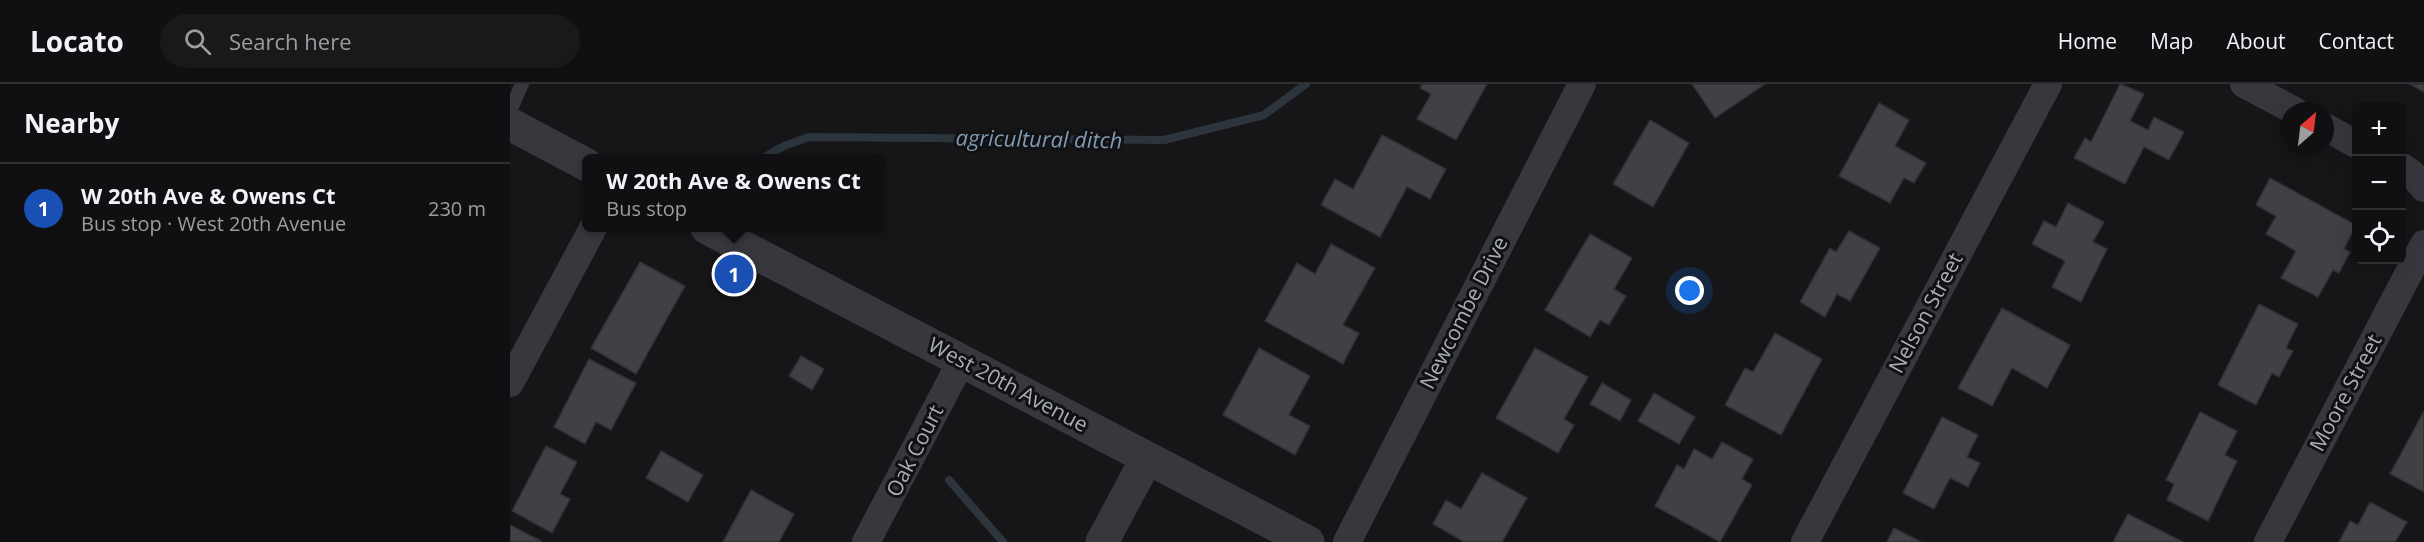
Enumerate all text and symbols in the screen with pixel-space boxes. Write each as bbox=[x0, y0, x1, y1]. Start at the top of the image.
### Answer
search box bbox=[160, 14, 580, 68]
text: Locato bbox=[30, 22, 124, 60]
icon: search bbox=[181, 25, 214, 58]
text: Search here bbox=[229, 26, 352, 56]
text: Home bbox=[2058, 27, 2117, 55]
text: Map bbox=[2150, 27, 2193, 55]
text: About bbox=[2226, 27, 2286, 55]
text: Contact bbox=[2319, 27, 2394, 55]
north arrow bbox=[2280, 102, 2334, 156]
map controls bbox=[2352, 102, 2406, 264]
button: + bbox=[2352, 102, 2406, 156]
text: Nearby bbox=[24, 105, 119, 141]
water label: agricultural ditch bbox=[955, 122, 1123, 154]
popup bbox=[582, 154, 885, 232]
button: − bbox=[2352, 156, 2406, 210]
text: W 20th Ave & Owens Ct bbox=[606, 165, 861, 195]
text: W 20th Ave & Owens Ct bbox=[81, 180, 336, 210]
text: 1 bbox=[38, 195, 49, 222]
text: 230 m bbox=[428, 195, 486, 222]
text: Bus stop bbox=[606, 195, 687, 222]
text: Bus stop · West 20th Avenue bbox=[81, 210, 346, 237]
button: locate bbox=[2352, 210, 2406, 264]
street label: Newcombe Drive bbox=[1413, 232, 1514, 394]
street label: Nelson Street bbox=[1882, 247, 1969, 378]
pin: 1 bbox=[714, 252, 754, 297]
your location bbox=[1675, 276, 1704, 305]
street label: Moore Street bbox=[2303, 329, 2388, 456]
street label: West 20th Avenue bbox=[924, 330, 1093, 438]
street label: Oak Court bbox=[879, 400, 949, 501]

